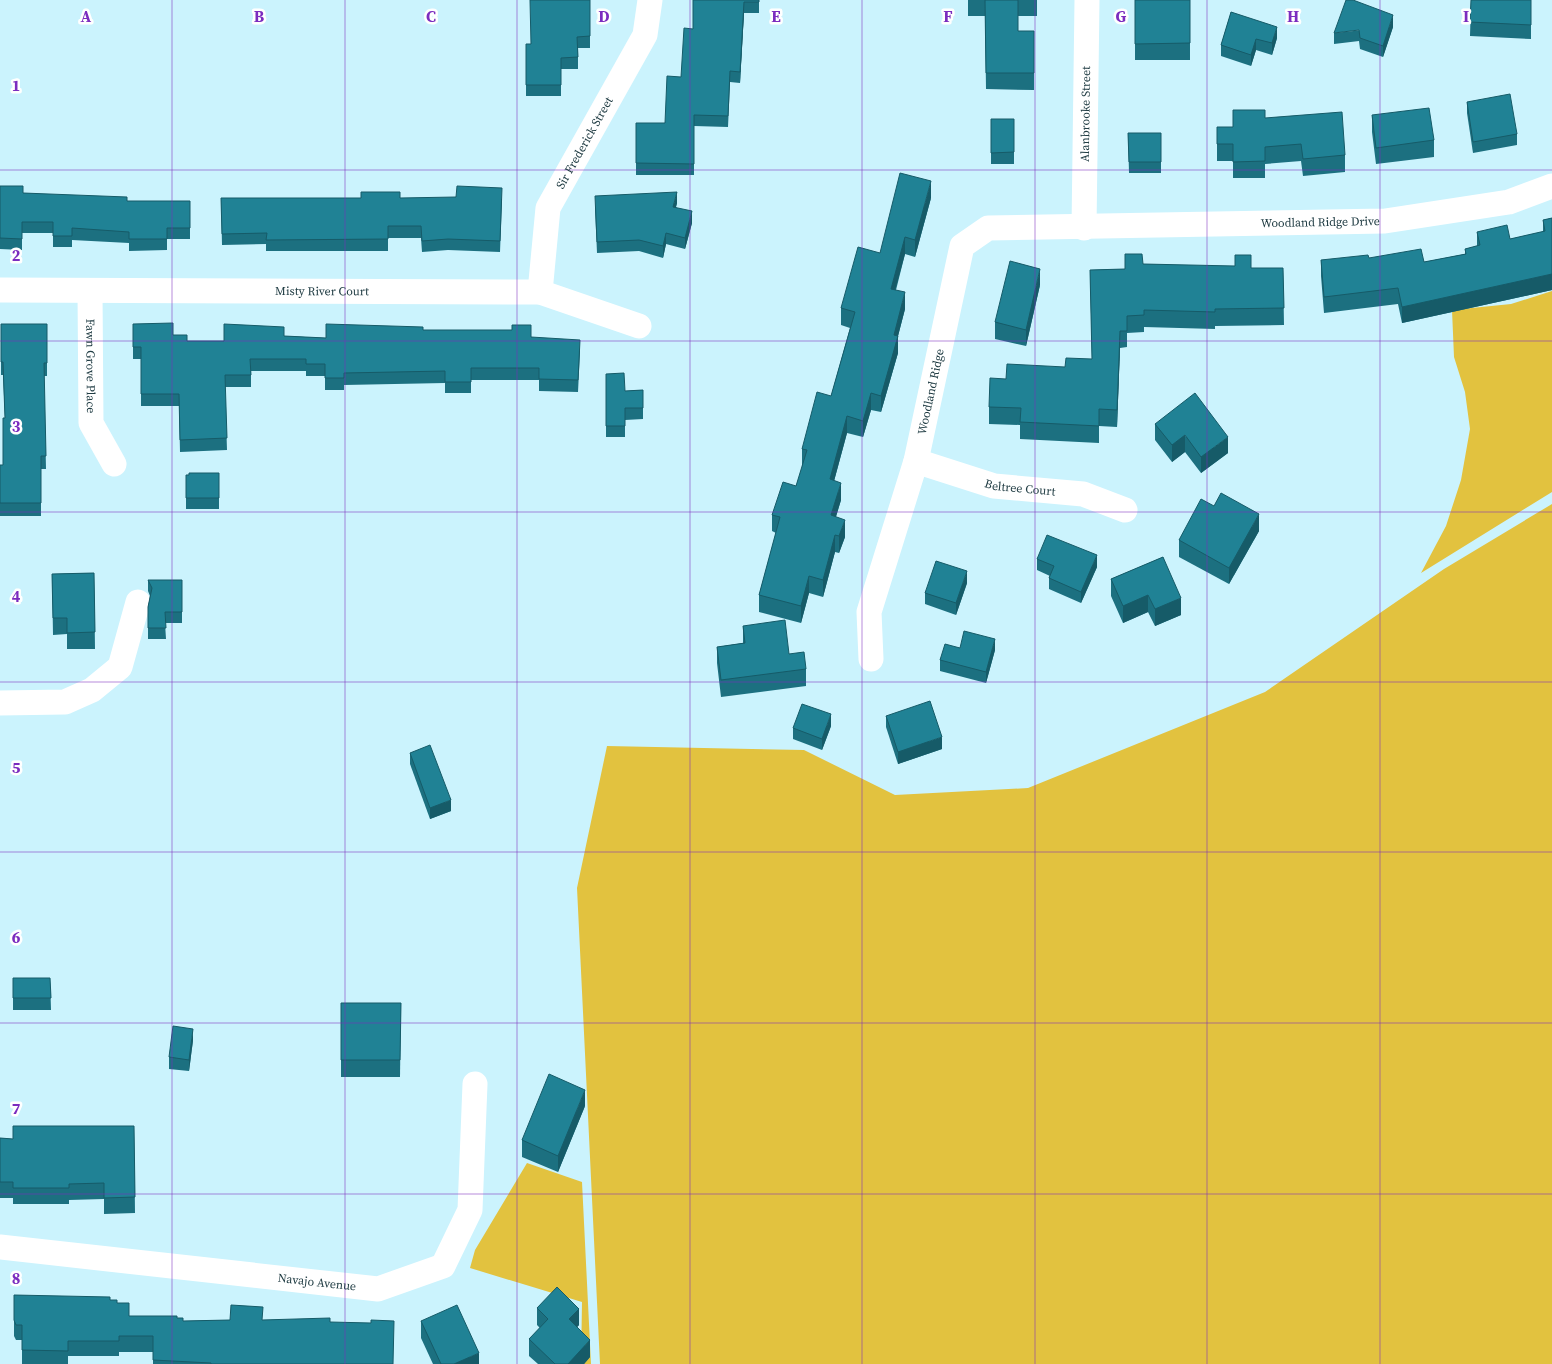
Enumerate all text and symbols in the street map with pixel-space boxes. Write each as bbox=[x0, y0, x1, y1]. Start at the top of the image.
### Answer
text: A bbox=[81, 5, 92, 27]
text: B bbox=[254, 5, 265, 27]
text: C bbox=[426, 5, 436, 27]
text: D bbox=[598, 5, 610, 27]
text: E bbox=[771, 5, 781, 27]
text: F bbox=[943, 5, 953, 27]
text: G bbox=[1116, 5, 1127, 27]
text: H bbox=[1287, 5, 1299, 27]
text: I bbox=[1463, 5, 1469, 27]
street label: Alanbrooke Street bbox=[1077, 66, 1094, 162]
text: 1 bbox=[12, 74, 20, 96]
street label: Sir Frederick Street bbox=[552, 94, 617, 192]
street label: Woodland Ridge Drive bbox=[1261, 213, 1380, 231]
text: 2 bbox=[12, 244, 21, 266]
street label: Misty River Court bbox=[275, 283, 369, 299]
street label: Fawn Grove Place bbox=[82, 319, 99, 413]
street label: Woodland Ridge bbox=[914, 347, 948, 436]
text: 3 bbox=[12, 415, 21, 437]
street label: Beltree Court bbox=[982, 475, 1056, 500]
text: 4 bbox=[12, 585, 21, 607]
text: 5 bbox=[12, 756, 21, 778]
text: 6 bbox=[12, 926, 21, 948]
text: 7 bbox=[12, 1097, 21, 1119]
text: 8 bbox=[12, 1267, 20, 1289]
street label: Navajo Avenue bbox=[277, 1270, 357, 1295]

